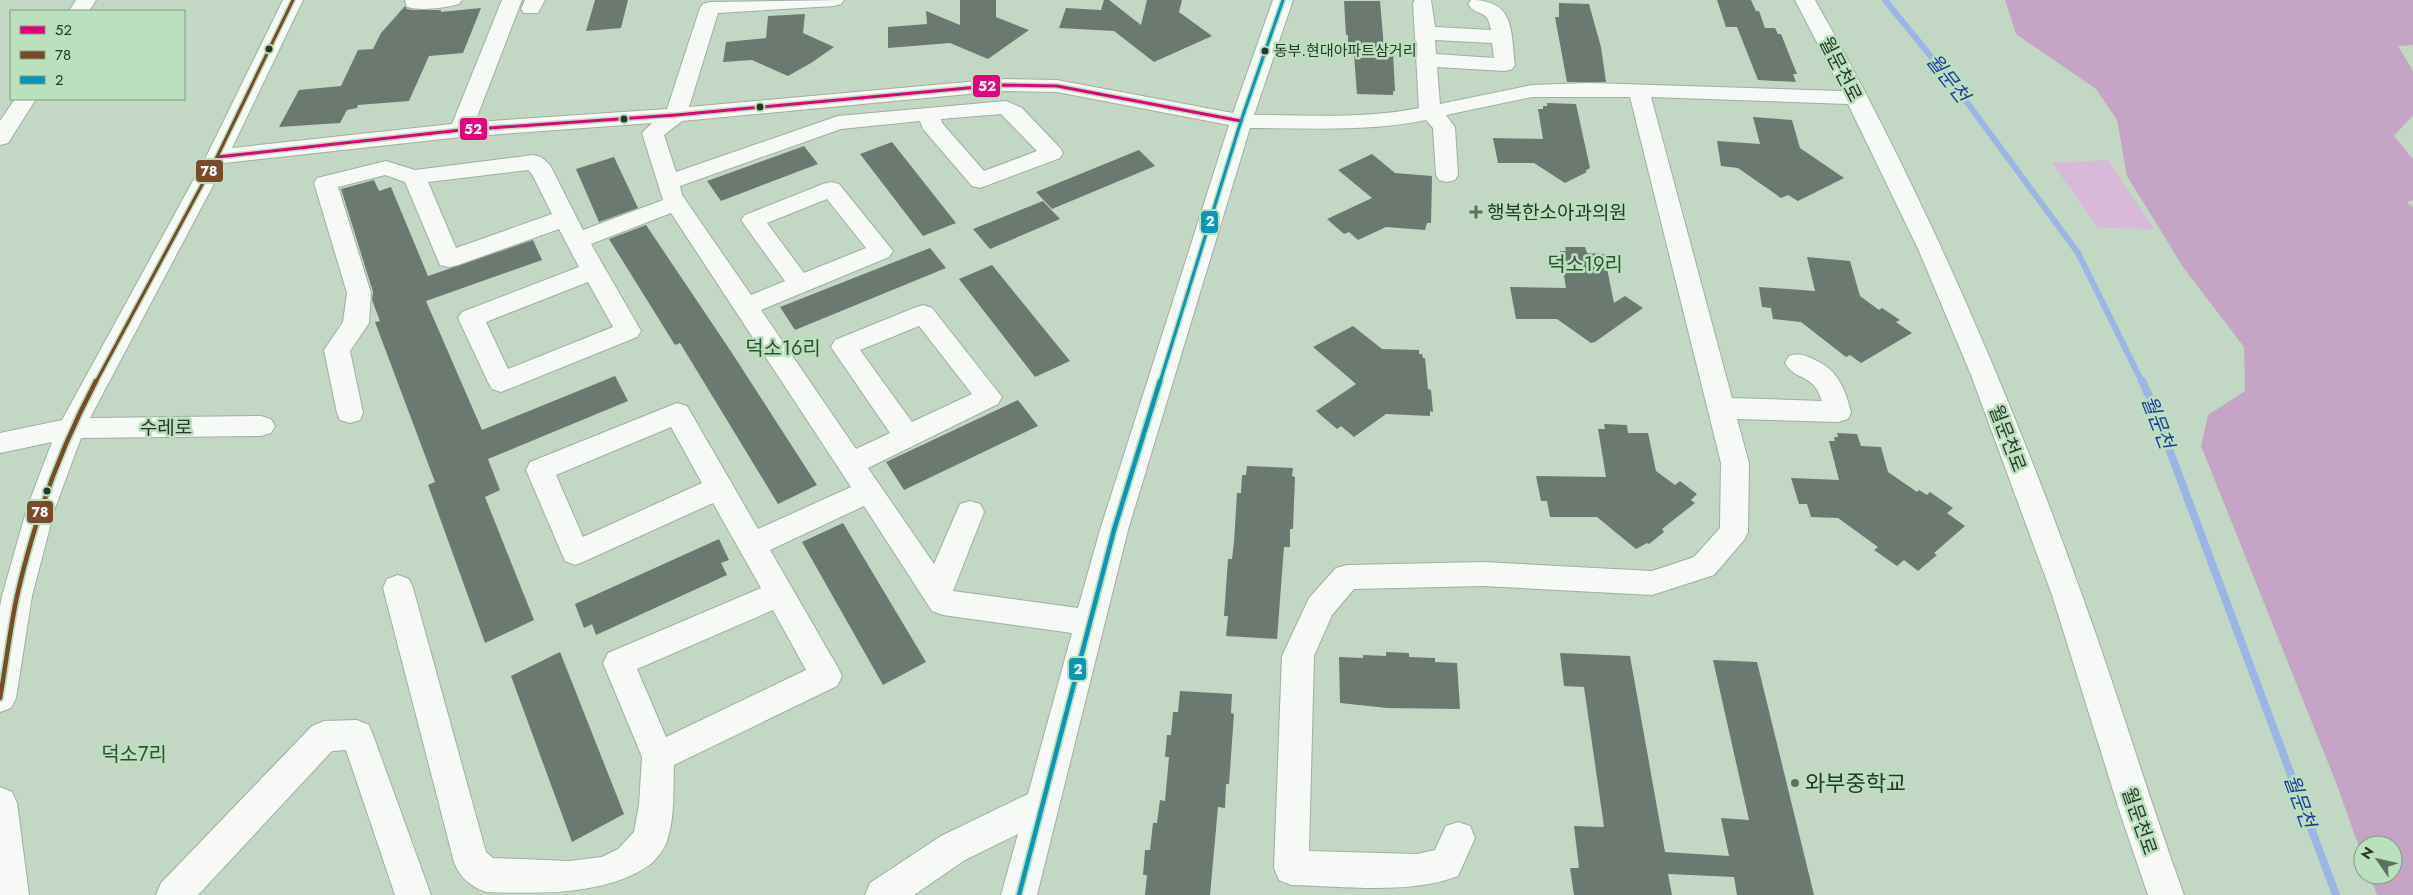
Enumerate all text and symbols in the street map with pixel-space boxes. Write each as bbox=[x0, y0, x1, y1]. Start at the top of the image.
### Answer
legend bbox=[10, 10, 185, 100]
text: 52 bbox=[55, 19, 72, 41]
street label: 월문천로 bbox=[1813, 32, 1868, 107]
place label: 동부.현대아파트삼거리 bbox=[1274, 40, 1417, 62]
text: 78 bbox=[55, 44, 71, 66]
unlabelled marker bbox=[264, 44, 274, 54]
marker: 동부.현대아파트삼거리 bbox=[1260, 46, 1270, 56]
water label: 월문천 bbox=[1919, 48, 1978, 111]
text: 2 bbox=[55, 69, 64, 91]
line badge: 52 bbox=[972, 74, 1001, 98]
text: 52 bbox=[978, 76, 996, 96]
unlabelled marker bbox=[755, 102, 765, 112]
unlabelled marker bbox=[619, 114, 629, 124]
line badge: 52 bbox=[459, 117, 488, 141]
text: 52 bbox=[464, 119, 482, 139]
line badge: 78 bbox=[195, 159, 224, 183]
text: 78 bbox=[200, 161, 218, 181]
place label: 행복한소아과의원 bbox=[1487, 199, 1627, 226]
marker: 행복한소아과의원 bbox=[1469, 205, 1483, 219]
line badge: 2 bbox=[1200, 210, 1219, 234]
text: 2 bbox=[1205, 211, 1215, 231]
district label: 덕소19리 bbox=[1547, 250, 1623, 279]
district label: 덕소16리 bbox=[745, 334, 821, 363]
water label: 월문천 bbox=[2134, 391, 2182, 456]
street label: 월문천로 bbox=[1982, 401, 2033, 476]
street label: 수레로 bbox=[140, 414, 192, 441]
unlabelled marker bbox=[42, 486, 52, 496]
line badge: 78 bbox=[26, 500, 54, 524]
text: 78 bbox=[31, 502, 49, 522]
line badge: 2 bbox=[1068, 657, 1087, 681]
text: 2 bbox=[1073, 659, 1083, 679]
district label: 덕소7리 bbox=[101, 740, 167, 769]
place label: 와부중학교 bbox=[1805, 767, 1906, 799]
water label: 월문천 bbox=[2276, 770, 2323, 835]
marker: 와부중학교 bbox=[1789, 777, 1801, 789]
street label: 월문천로 bbox=[2115, 784, 2164, 859]
north arrow bbox=[2353, 835, 2403, 885]
text: N bbox=[2356, 843, 2379, 863]

